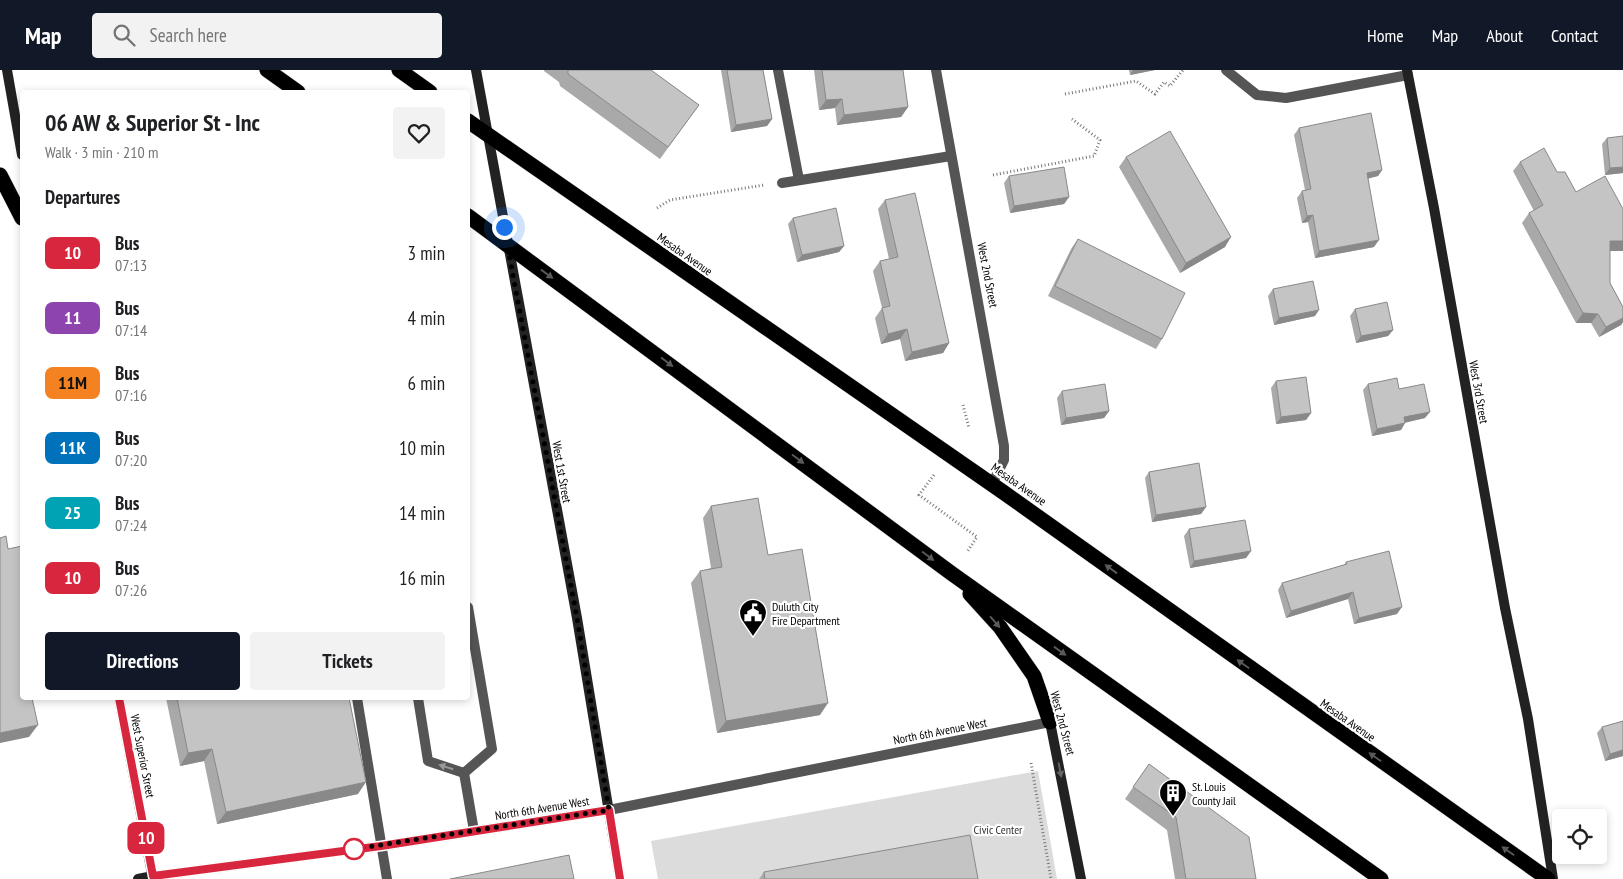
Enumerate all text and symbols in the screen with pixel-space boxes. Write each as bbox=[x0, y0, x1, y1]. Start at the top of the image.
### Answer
search box bbox=[92, 13, 442, 58]
text: Map bbox=[25, 20, 62, 51]
icon: search bbox=[110, 21, 138, 49]
text: Search here bbox=[150, 23, 227, 47]
text: Home bbox=[1367, 24, 1404, 47]
text: Map bbox=[1432, 24, 1458, 47]
text: About bbox=[1486, 24, 1523, 47]
text: Contact bbox=[1551, 24, 1598, 47]
text: 06 AW & Superior St - Inc bbox=[45, 107, 260, 138]
button: heart bbox=[393, 107, 445, 159]
text: Walk · 3 min · 210 m bbox=[45, 142, 158, 162]
text: Departures bbox=[45, 185, 120, 209]
your location bbox=[492, 215, 517, 240]
street label: Mesaba Avenue bbox=[654, 229, 716, 279]
text: Bus bbox=[115, 231, 139, 255]
text: 10 bbox=[64, 241, 81, 264]
text: 3 min bbox=[408, 241, 445, 265]
street label: West 2nd Street bbox=[974, 241, 1002, 309]
text: 07:13 bbox=[115, 255, 147, 275]
one-way arrow bbox=[540, 269, 554, 279]
text: Bus bbox=[115, 296, 139, 320]
text: 11 bbox=[64, 306, 81, 329]
text: 4 min bbox=[408, 306, 445, 330]
text: 07:14 bbox=[115, 320, 147, 340]
one-way arrow bbox=[660, 356, 673, 367]
street label: West 3rd Street bbox=[1466, 359, 1492, 425]
text: Bus bbox=[115, 361, 139, 385]
text: 11M bbox=[58, 371, 87, 394]
text: 6 min bbox=[408, 371, 445, 395]
text: 07:16 bbox=[115, 385, 147, 405]
text: Bus bbox=[115, 426, 139, 450]
text: 11K bbox=[59, 436, 86, 459]
text: 10 min bbox=[399, 436, 445, 460]
street label: West 1st Street bbox=[549, 440, 575, 505]
text: 07:20 bbox=[115, 450, 147, 470]
one-way arrow bbox=[791, 453, 804, 464]
street label: Mesaba Avenue bbox=[988, 459, 1050, 509]
text: Bus bbox=[115, 491, 139, 515]
text: 25 bbox=[64, 501, 81, 524]
text: 14 min bbox=[399, 501, 445, 525]
text: 07:24 bbox=[115, 515, 147, 535]
one-way arrow bbox=[921, 550, 934, 561]
text: Bus bbox=[115, 556, 139, 580]
one-way arrow bbox=[1104, 564, 1118, 574]
text: 10 bbox=[64, 566, 81, 589]
text: 16 min bbox=[399, 566, 445, 590]
text: 07:26 bbox=[115, 580, 147, 600]
public building icon: Duluth City Fire Department bbox=[738, 598, 768, 637]
place label: Duluth City Fire Department bbox=[772, 599, 841, 628]
one-way arrow bbox=[990, 616, 1001, 629]
button: Directions bbox=[45, 632, 240, 690]
button: Tickets bbox=[250, 632, 445, 690]
one-way arrow bbox=[1053, 645, 1066, 656]
one-way arrow bbox=[1236, 659, 1249, 669]
street label: West 2nd Street bbox=[1047, 689, 1079, 757]
street label: Mesaba Avenue bbox=[1317, 695, 1379, 745]
street label: West Superior Street bbox=[128, 713, 159, 800]
street label: North 6th Avenue West bbox=[892, 714, 989, 747]
one-way arrow bbox=[1368, 752, 1382, 762]
one-way arrow bbox=[1056, 762, 1064, 778]
one-way arrow bbox=[438, 763, 453, 771]
building icon: St. Louis County Jail bbox=[1158, 778, 1188, 817]
place label: St. Louis County Jail bbox=[1192, 779, 1236, 808]
street label: North 6th Avenue West bbox=[494, 793, 591, 823]
map controls bbox=[1552, 809, 1607, 864]
button: locate bbox=[1552, 809, 1607, 864]
line badge: 10 bbox=[124, 822, 168, 854]
park label: Civic Center bbox=[974, 822, 1023, 837]
text: 10 bbox=[137, 826, 155, 849]
unlabelled marker bbox=[343, 838, 365, 860]
one-way arrow bbox=[1501, 846, 1515, 856]

